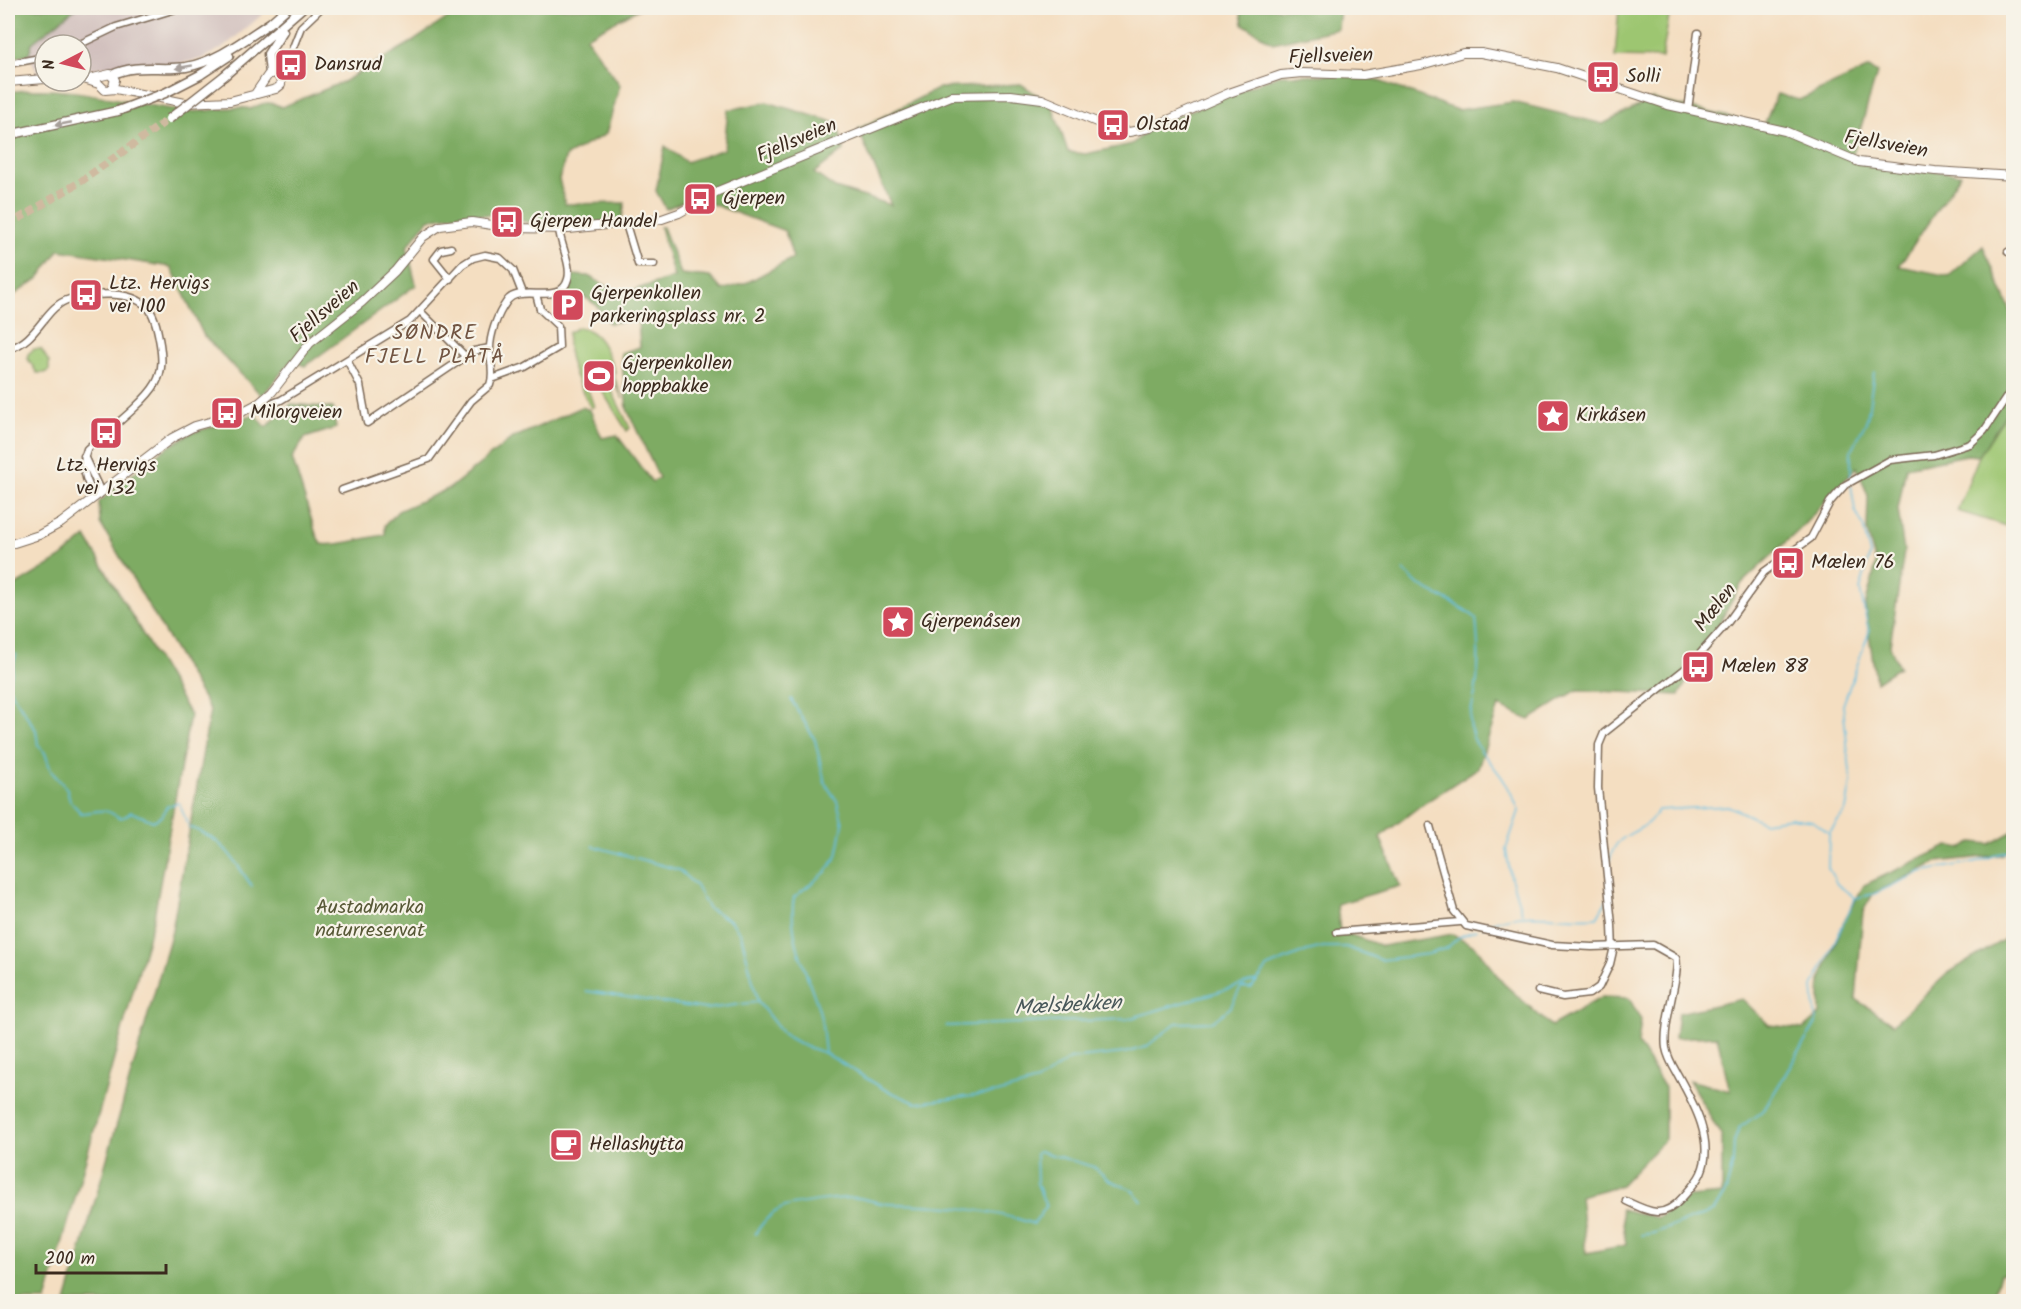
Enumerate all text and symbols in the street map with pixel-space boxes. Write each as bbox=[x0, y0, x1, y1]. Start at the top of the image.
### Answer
north arrow bbox=[33, 33, 93, 93]
street label: Fjellsveien bbox=[1288, 40, 1374, 74]
bus stop icon: Dansrud bbox=[273, 47, 309, 83]
place label: Dansrud bbox=[314, 49, 383, 81]
text: N bbox=[37, 58, 63, 71]
bus stop icon: Solli bbox=[1585, 59, 1621, 95]
place label: Solli bbox=[1626, 61, 1661, 93]
one-way arrow bbox=[175, 63, 194, 72]
bus stop icon: Olstad bbox=[1095, 107, 1131, 143]
place label: Olstad bbox=[1136, 109, 1190, 141]
street label: Fjellsveien bbox=[752, 110, 842, 172]
one-way arrow bbox=[53, 120, 72, 129]
street label: Fjellsveien bbox=[1841, 122, 1931, 168]
bus stop icon: Gjerpen bbox=[682, 181, 718, 217]
place label: Gjerpen bbox=[723, 183, 785, 215]
bus stop icon: Gjerpen Handel bbox=[489, 204, 525, 240]
place label: Gjerpen Handel bbox=[530, 206, 658, 238]
place label: Ltz. Hervigs vei 100 bbox=[109, 268, 210, 323]
street label: Fjellsveien bbox=[283, 272, 367, 352]
bus stop icon: Ltz. Hervigs vei 100 bbox=[68, 277, 104, 313]
place label: Gjerpenkollen parkeringsplass nr. 2 bbox=[590, 278, 766, 333]
parking icon: Gjerpenkollen parkeringsplass nr. 2 bbox=[550, 287, 586, 323]
district label: SØNDRE FJELL PLATÅ bbox=[365, 317, 505, 374]
place label: Gjerpenkollen hoppbakke bbox=[622, 348, 732, 403]
sports icon: Gjerpenkollen hoppbakke bbox=[581, 358, 617, 394]
bus stop icon: Milorgveien bbox=[209, 395, 245, 431]
place label: Milorgveien bbox=[250, 397, 342, 429]
place icon: Kirkåsen bbox=[1535, 398, 1571, 434]
place label: Kirkåsen bbox=[1576, 400, 1646, 432]
bus stop icon: Ltz. Hervigs vei 132 bbox=[88, 415, 124, 451]
place label: Ltz. Hervigs vei 132 bbox=[56, 450, 157, 505]
bus stop icon: Mælen 76 bbox=[1770, 545, 1806, 581]
place label: Mælen 76 bbox=[1811, 547, 1895, 579]
street label: Mælen bbox=[1686, 576, 1746, 640]
place icon: Gjerpenåsen bbox=[880, 604, 916, 640]
place label: Gjerpenåsen bbox=[921, 606, 1021, 638]
bus stop icon: Mælen 88 bbox=[1680, 649, 1716, 685]
place label: Mælen 88 bbox=[1721, 651, 1809, 683]
park label: Austadmarka naturreservat bbox=[315, 892, 425, 947]
water label: Mælsbekken bbox=[1014, 987, 1124, 1025]
cafe icon: Hellashytta bbox=[548, 1127, 584, 1163]
place label: Hellashytta bbox=[589, 1129, 684, 1161]
scale bar bbox=[36, 1237, 166, 1275]
text: 200 m bbox=[45, 1245, 95, 1274]

